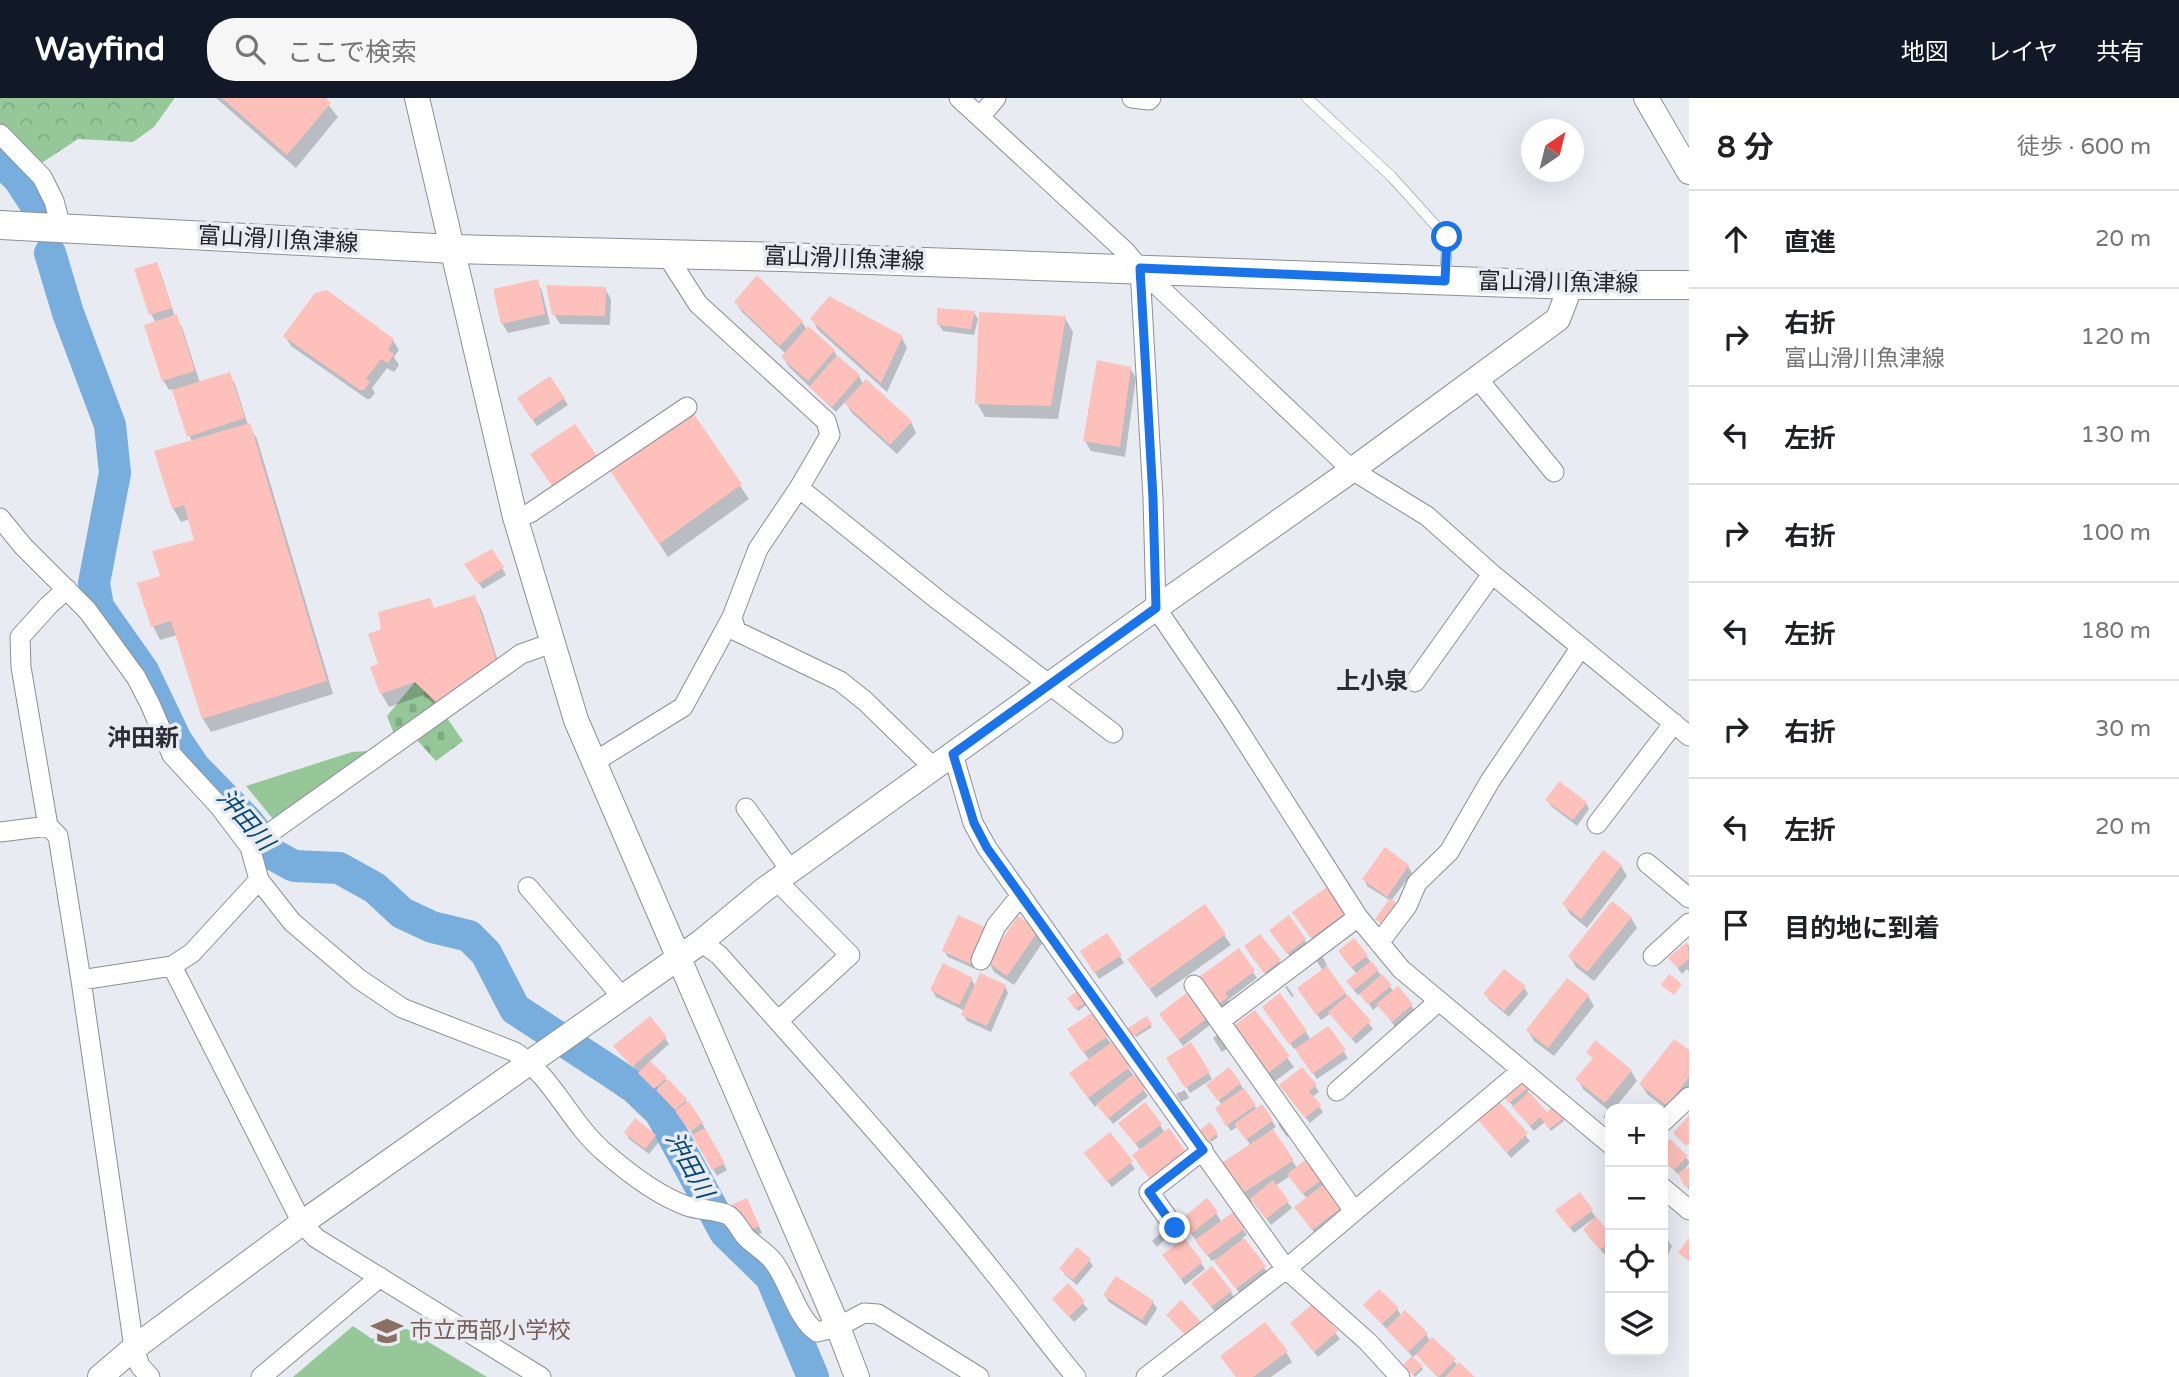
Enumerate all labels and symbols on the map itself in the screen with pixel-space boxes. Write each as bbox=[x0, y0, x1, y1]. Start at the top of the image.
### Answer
north arrow bbox=[1521, 119, 1584, 182]
route start bbox=[1431, 221, 1462, 252]
street label: 富山滑川魚津線 bbox=[197, 222, 359, 258]
street label: 富山滑川魚津線 bbox=[763, 242, 925, 276]
street label: 富山滑川魚津線 bbox=[1477, 268, 1639, 298]
district label: 上小泉 bbox=[1336, 667, 1408, 696]
district label: 沖田新 bbox=[107, 724, 179, 753]
water label: 沖田川 bbox=[210, 783, 282, 859]
water label: 沖田川 bbox=[659, 1126, 721, 1206]
route end bbox=[1159, 1212, 1190, 1243]
school or university icon: 市立西部小学校 bbox=[370, 1314, 404, 1348]
place label: 市立西部小学校 bbox=[410, 1317, 571, 1345]

